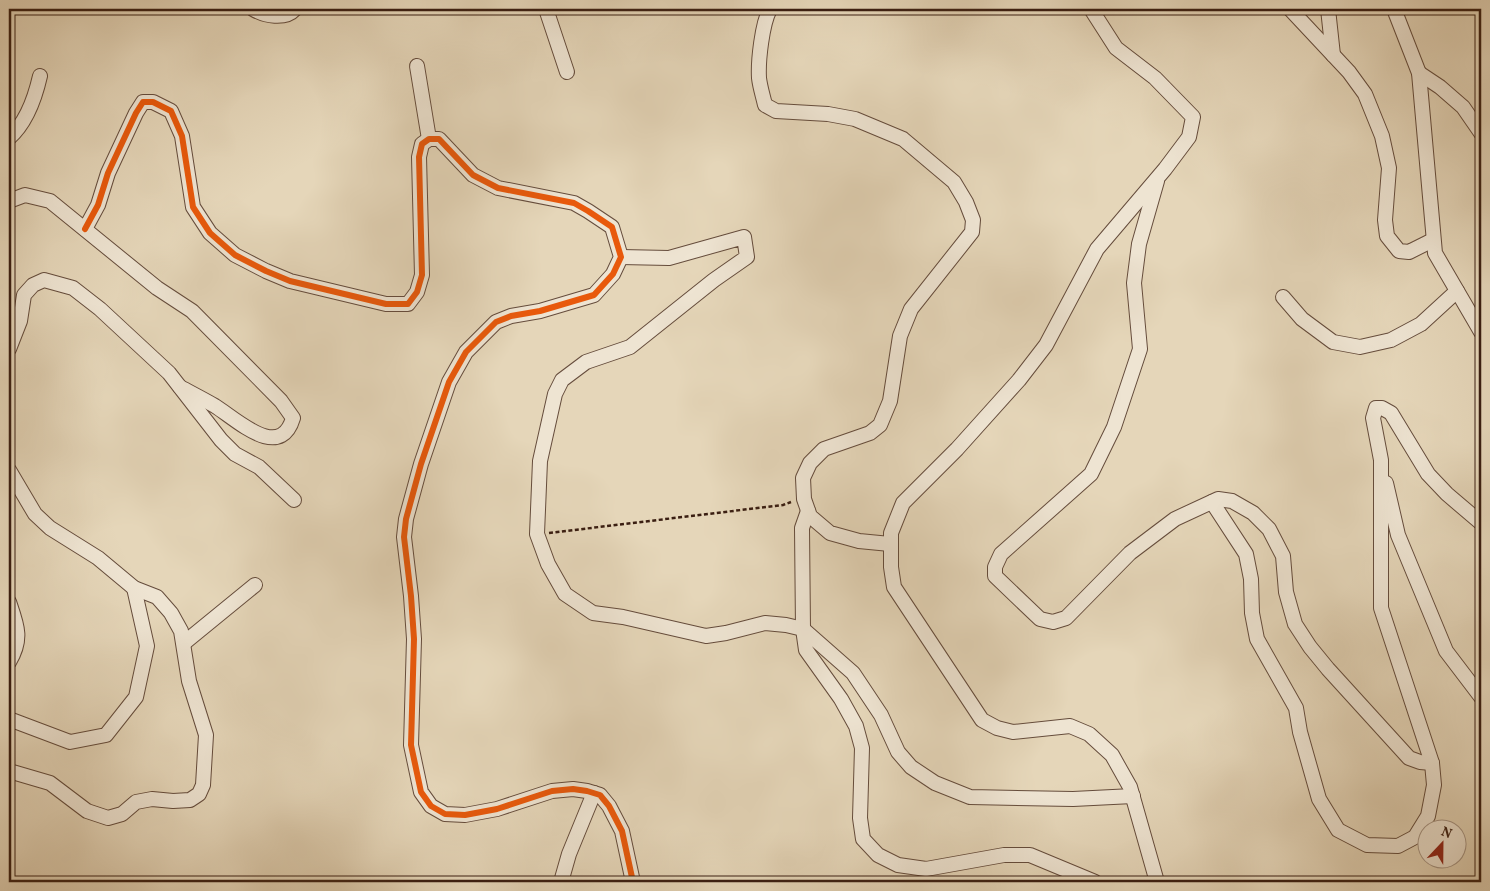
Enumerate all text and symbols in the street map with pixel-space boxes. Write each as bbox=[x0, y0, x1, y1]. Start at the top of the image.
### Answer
north arrow bbox=[1418, 818, 1468, 868]
text: N bbox=[1438, 823, 1455, 844]

